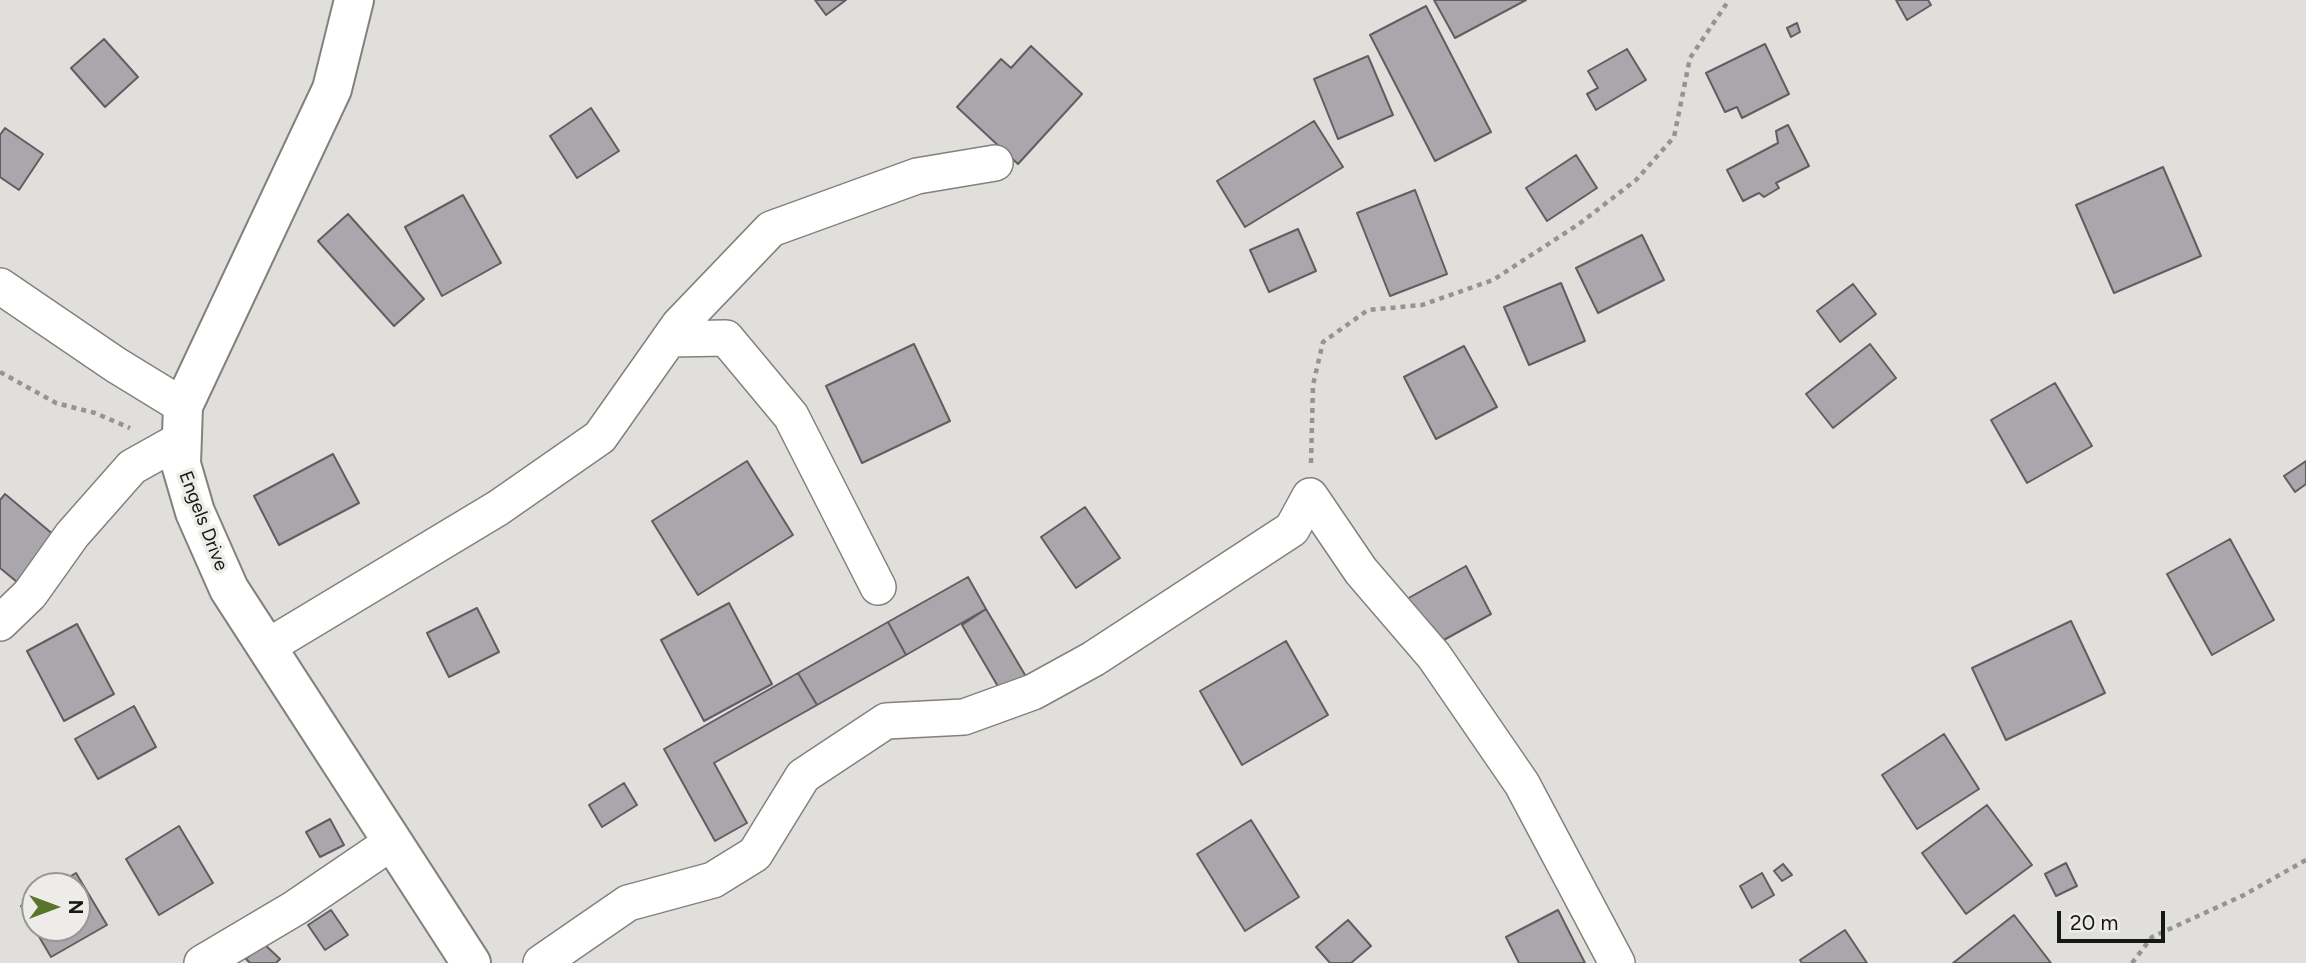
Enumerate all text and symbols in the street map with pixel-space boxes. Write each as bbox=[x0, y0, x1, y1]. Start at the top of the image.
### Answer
street label: Engels Drive bbox=[174, 468, 232, 574]
north arrow bbox=[21, 872, 91, 942]
scale bar bbox=[2061, 897, 2170, 941]
text: N bbox=[64, 900, 87, 914]
text: 20 m bbox=[2070, 910, 2118, 935]

